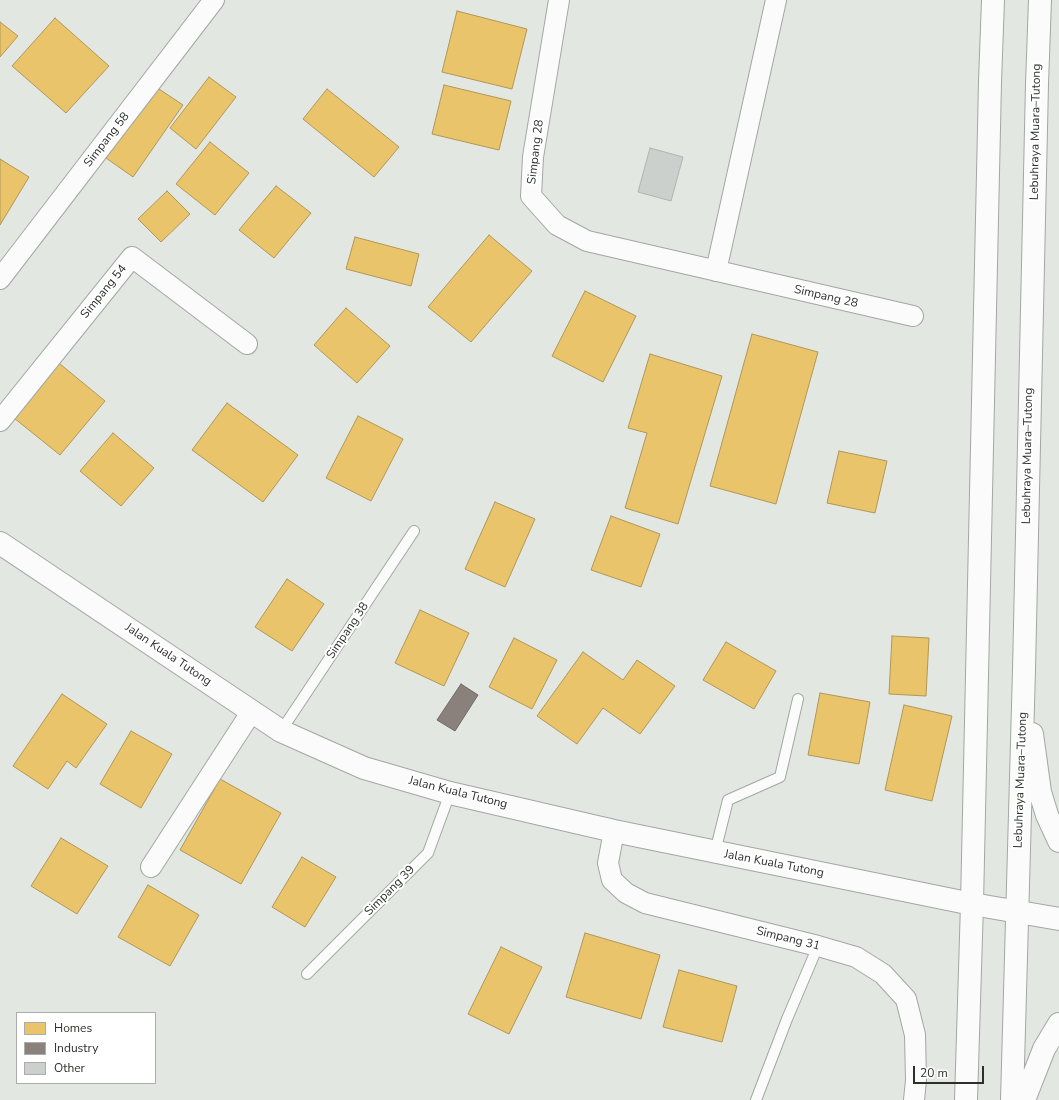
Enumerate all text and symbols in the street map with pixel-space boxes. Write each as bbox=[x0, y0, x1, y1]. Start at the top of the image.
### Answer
street label: Lebuhraya Muara–Tutong bbox=[1028, 64, 1044, 200]
street label: Simpang 58 bbox=[81, 110, 133, 170]
street label: Simpang 28 bbox=[525, 119, 547, 185]
street label: Simpang 54 bbox=[78, 262, 130, 322]
street label: Simpang 28 bbox=[793, 283, 859, 311]
street label: Lebuhraya Muara–Tutong bbox=[1020, 388, 1036, 524]
street label: Simpang 38 bbox=[324, 600, 372, 662]
street label: Jalan Kuala Tutong bbox=[122, 621, 214, 689]
street label: Lebuhraya Muara–Tutong bbox=[1011, 712, 1031, 848]
street label: Jalan Kuala Tutong bbox=[407, 774, 509, 812]
street label: Jalan Kuala Tutong bbox=[723, 847, 825, 881]
street label: Simpang 39 bbox=[362, 863, 418, 919]
street label: Simpang 31 bbox=[755, 924, 821, 954]
legend bbox=[16, 1012, 156, 1084]
text: Homes bbox=[54, 1020, 92, 1036]
text: Industry bbox=[54, 1040, 98, 1056]
scale bar bbox=[915, 1058, 986, 1084]
text: Other bbox=[54, 1060, 85, 1076]
text: 20 m bbox=[920, 1065, 948, 1081]

